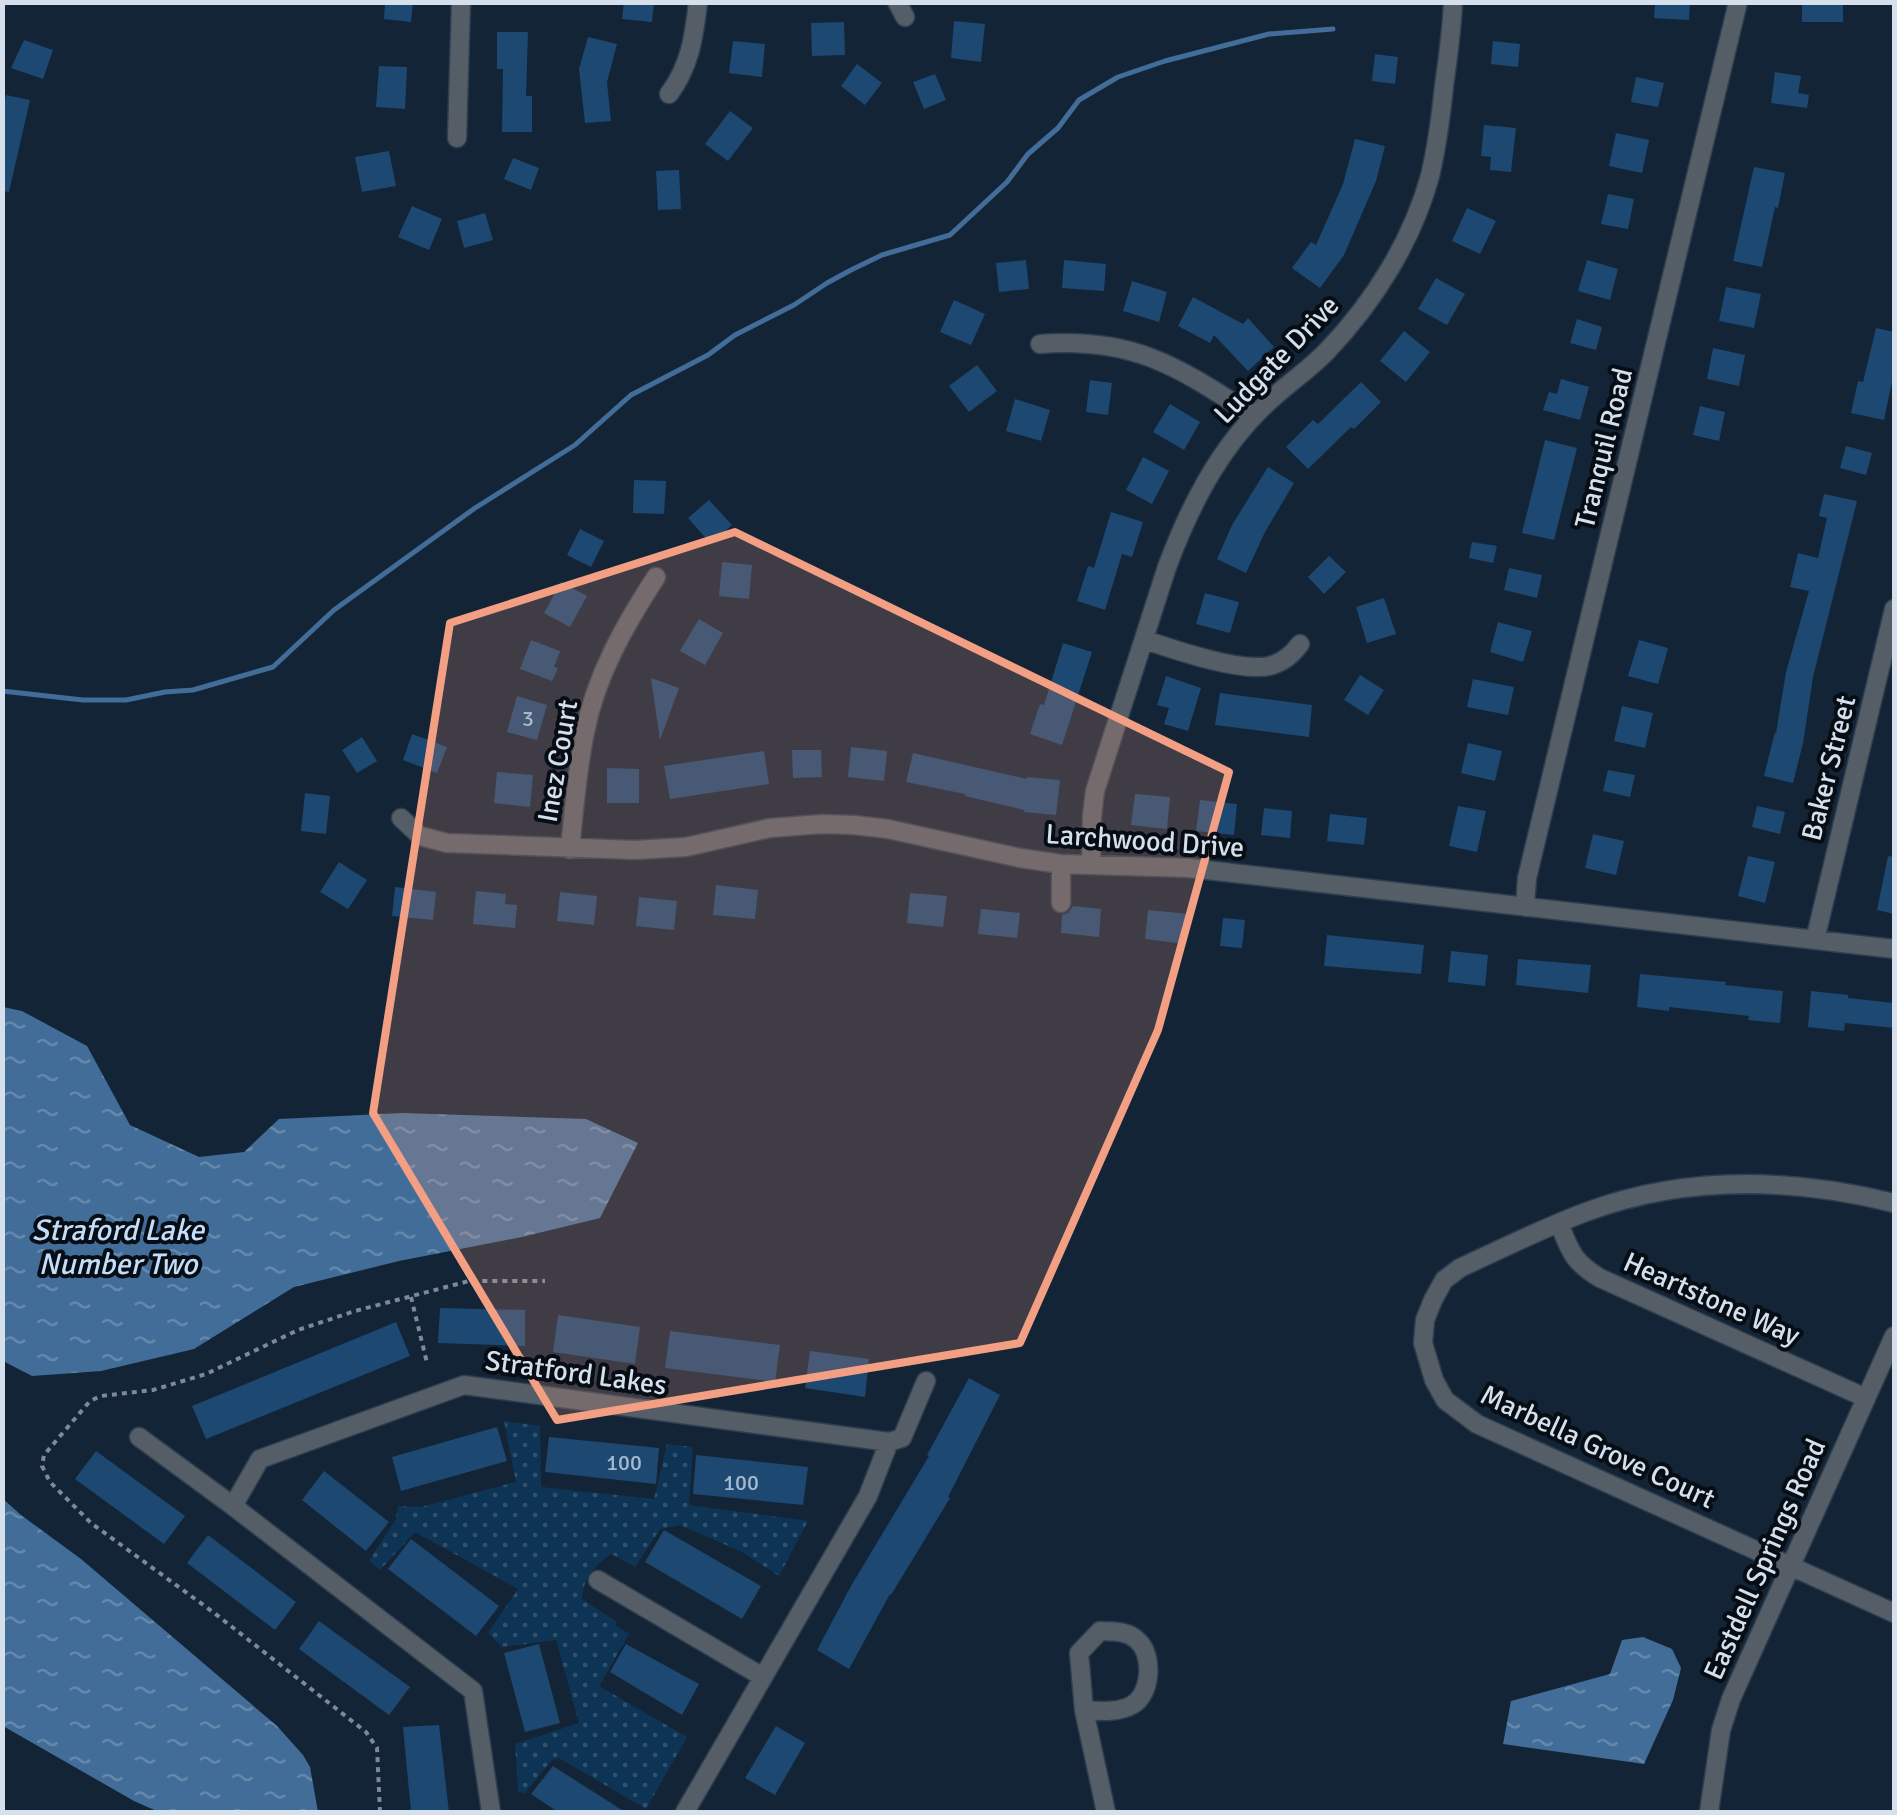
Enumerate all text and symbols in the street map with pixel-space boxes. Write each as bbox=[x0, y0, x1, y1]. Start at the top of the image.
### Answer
street label: Ludgate Drive bbox=[1207, 288, 1346, 431]
street label: Tranquil Road bbox=[1568, 365, 1640, 532]
street label: Baker Street bbox=[1795, 692, 1863, 844]
street label: Inez Court bbox=[531, 697, 585, 825]
house number: 3 bbox=[522, 705, 534, 732]
street label: Larchwood Drive bbox=[1045, 817, 1245, 865]
water label: Straford Lake Number Two bbox=[32, 1212, 206, 1283]
street label: Heartstone Way bbox=[1618, 1245, 1805, 1353]
street label: Stratford Lakes bbox=[483, 1343, 669, 1403]
street label: Marbella Grove Court bbox=[1475, 1378, 1720, 1516]
street label: Eastdell Springs Road bbox=[1696, 1434, 1833, 1685]
house number: 100 bbox=[606, 1449, 642, 1476]
house number: 100 bbox=[723, 1469, 759, 1496]

